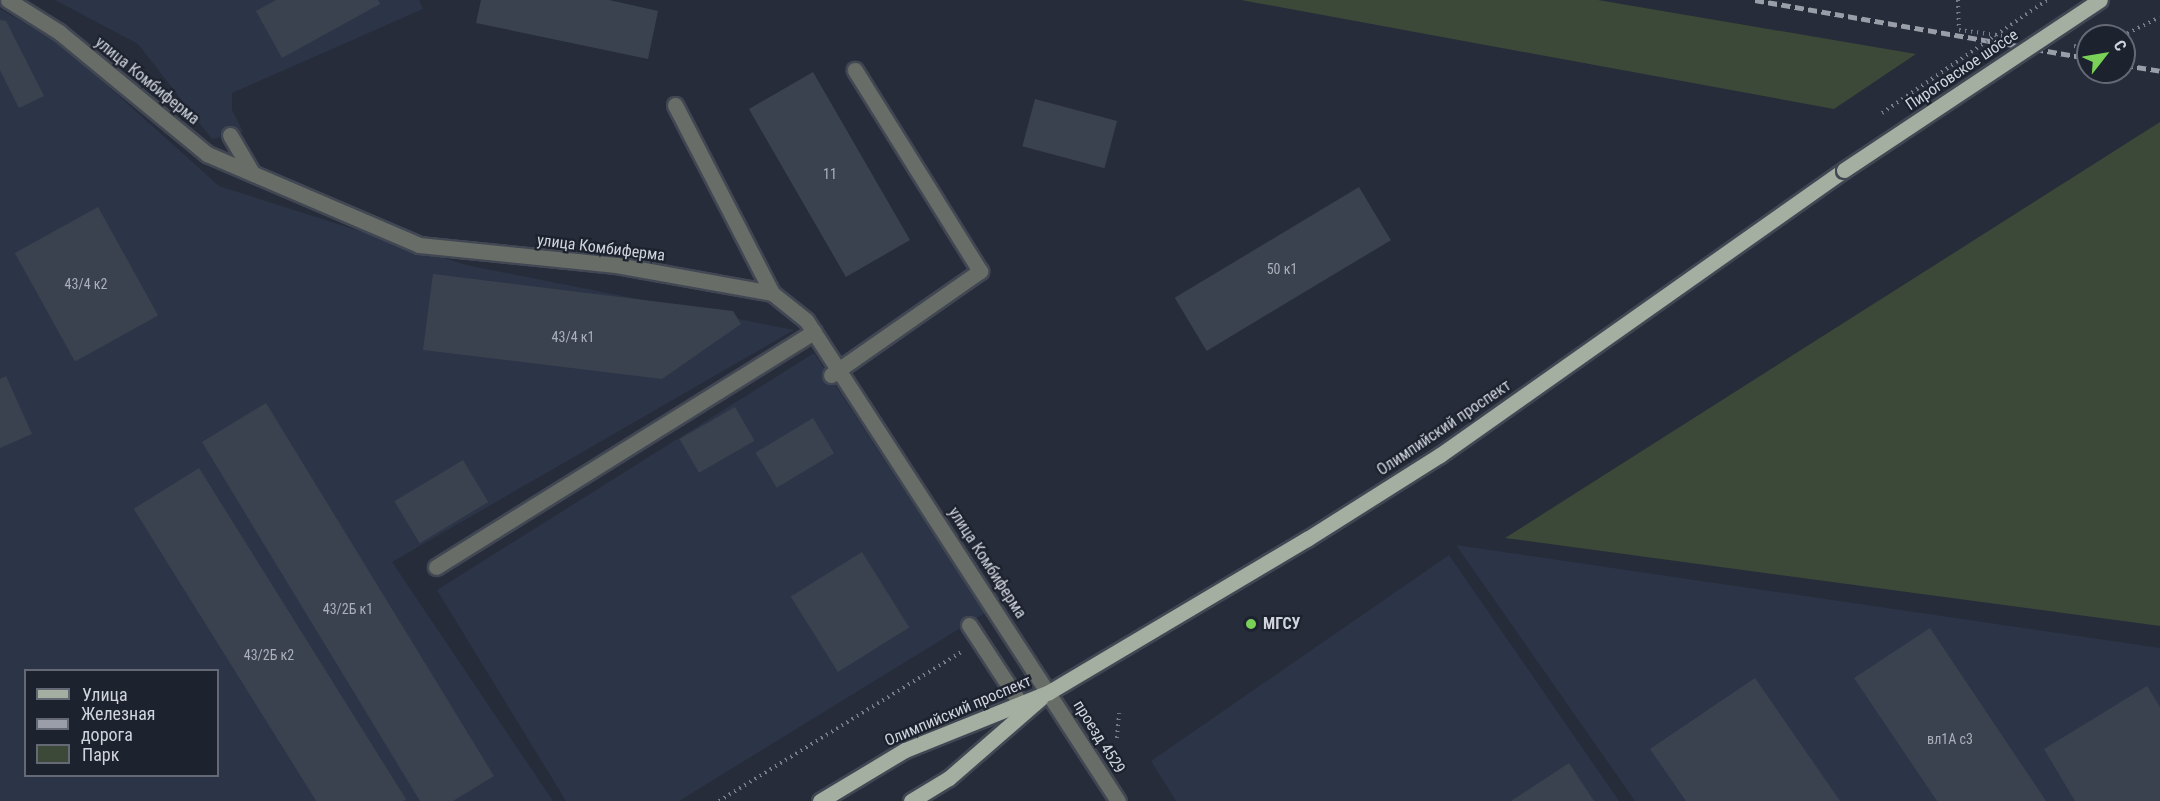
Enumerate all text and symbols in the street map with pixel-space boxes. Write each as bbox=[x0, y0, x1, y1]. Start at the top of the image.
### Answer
north arrow bbox=[2076, 24, 2136, 84]
street label: Пироговское шоссе bbox=[1902, 25, 2022, 115]
street label: улица Комбиферма bbox=[91, 33, 203, 129]
text: С bbox=[2110, 37, 2131, 54]
house number: 11 bbox=[823, 166, 837, 182]
street label: улица Комбиферма bbox=[536, 231, 666, 265]
house number: 50 к1 bbox=[1267, 261, 1297, 277]
house number: 43/4 к2 bbox=[65, 276, 107, 292]
house number: 43/4 к1 bbox=[552, 329, 594, 345]
street label: Олимпийский проспект bbox=[1373, 376, 1515, 480]
street label: улица Комбиферма bbox=[944, 504, 1030, 622]
house number: 43/2Б к1 bbox=[323, 601, 373, 617]
place label: МГСУ bbox=[1263, 614, 1300, 634]
marker: МГСУ bbox=[1244, 617, 1258, 631]
house number: 43/2Б к2 bbox=[244, 647, 294, 663]
legend bbox=[24, 669, 219, 777]
street label: Олимпийский проспект bbox=[882, 671, 1034, 751]
text: Улица bbox=[82, 684, 128, 705]
street label: проезд 4529 bbox=[1069, 697, 1129, 777]
text: Железная дорога bbox=[81, 703, 156, 745]
house number: вл1А с3 bbox=[1927, 731, 1973, 747]
text: Парк bbox=[82, 744, 119, 765]

